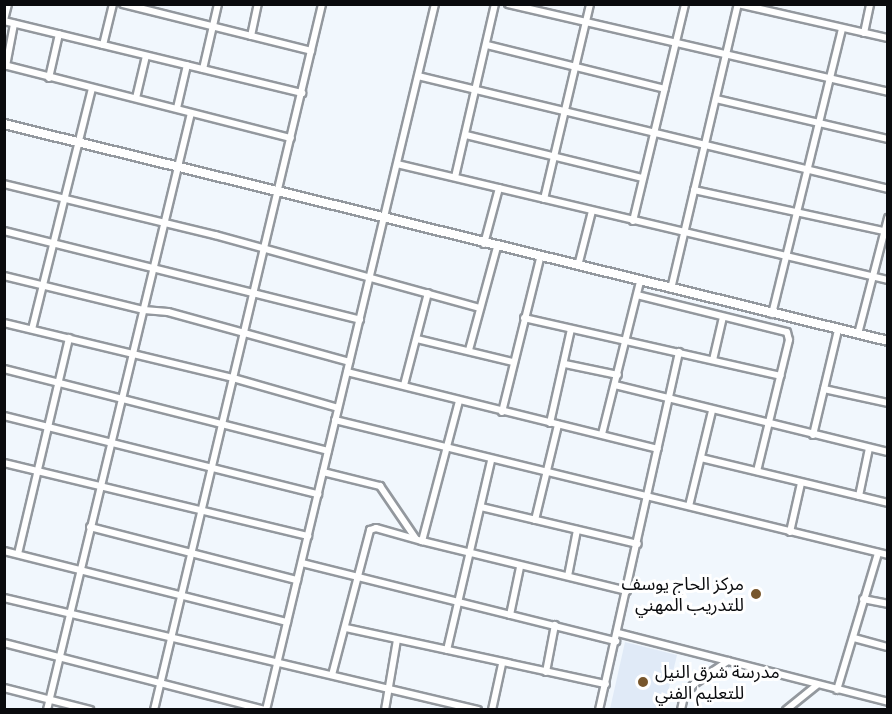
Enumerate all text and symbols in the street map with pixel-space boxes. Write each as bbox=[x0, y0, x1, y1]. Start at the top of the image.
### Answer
place label: مركز الحاج يوسف للتدريب المهني bbox=[621, 573, 744, 616]
marker: مركز الحاج يوسف للتدريب المهني bbox=[749, 587, 763, 601]
place label: مدرسة شرق النيل للتعليم الفني bbox=[655, 661, 780, 704]
marker: مدرسة شرق النيل للتعليم الفني bbox=[636, 675, 650, 689]

